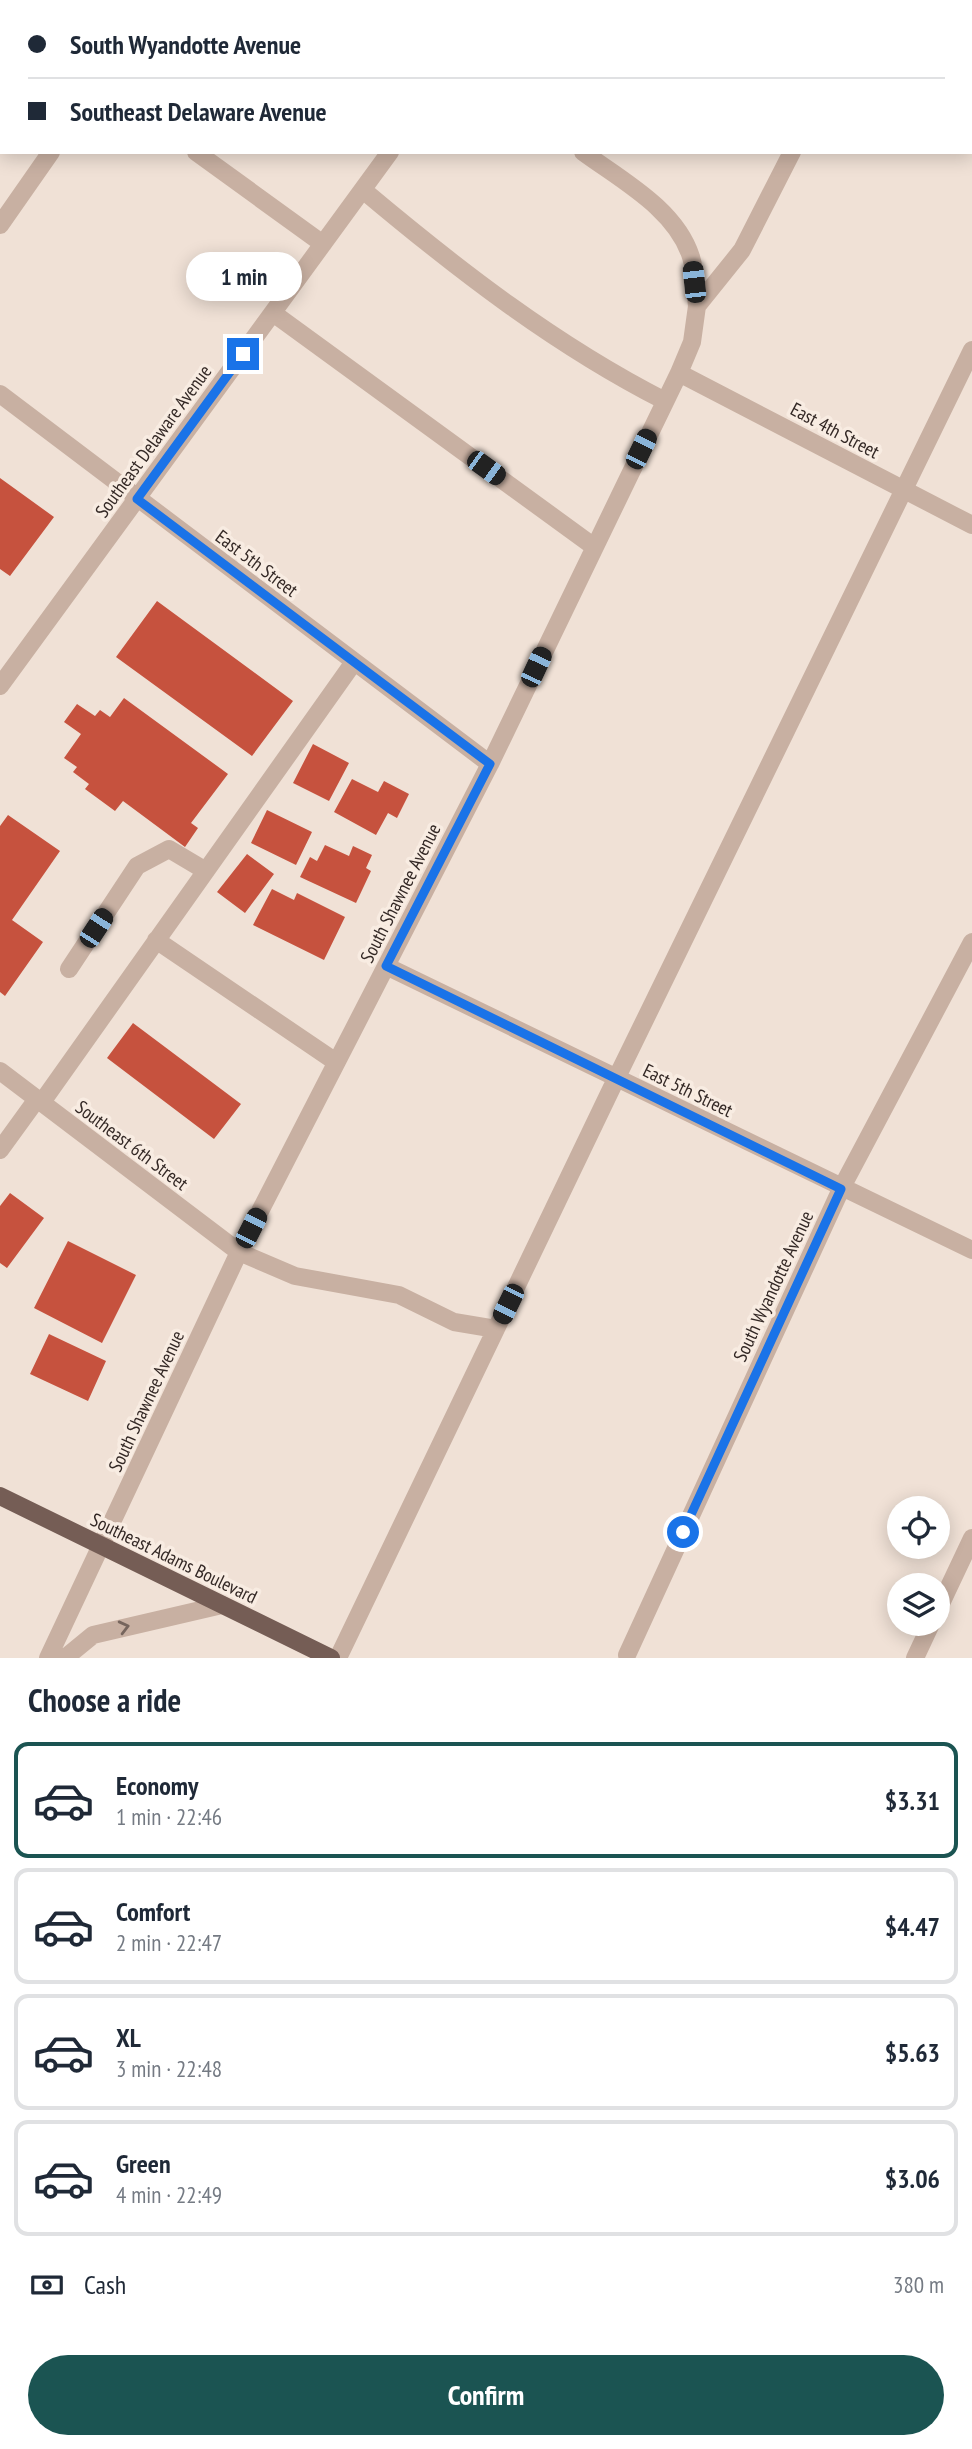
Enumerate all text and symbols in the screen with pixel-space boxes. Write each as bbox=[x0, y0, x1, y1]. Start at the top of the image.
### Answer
text: South Wyandotte Avenue bbox=[70, 28, 301, 61]
text: Southeast Delaware Avenue bbox=[70, 95, 327, 128]
callout: 1 min bbox=[185, 252, 301, 302]
car bbox=[682, 260, 707, 304]
text: 1 min bbox=[221, 262, 267, 291]
route end bbox=[227, 338, 259, 370]
street label: Southeast Delaware Avenue bbox=[90, 360, 216, 522]
street label: East 4th Street bbox=[787, 397, 884, 464]
car bbox=[623, 426, 660, 472]
car bbox=[463, 447, 510, 489]
street label: East 5th Street bbox=[211, 524, 304, 602]
car bbox=[518, 644, 555, 690]
street label: South Shawnee Avenue bbox=[355, 819, 445, 967]
car bbox=[76, 905, 117, 951]
street label: East 5th Street bbox=[639, 1058, 738, 1122]
street label: Southeast 6th Street bbox=[71, 1095, 194, 1196]
car bbox=[233, 1205, 270, 1251]
street label: South Wyandotte Avenue bbox=[728, 1207, 819, 1365]
car bbox=[490, 1281, 527, 1327]
street label: South Shawnee Avenue bbox=[103, 1326, 189, 1475]
map controls bbox=[887, 1496, 950, 1636]
button: locate bbox=[887, 1496, 950, 1559]
street label: Southeast Adams Boulevard bbox=[87, 1507, 261, 1609]
route start bbox=[667, 1516, 699, 1548]
button: layers bbox=[887, 1573, 950, 1636]
one-way arrow bbox=[118, 1621, 130, 1635]
text: Choose a ride bbox=[28, 1679, 181, 1721]
icon: car bbox=[32, 1769, 95, 1832]
text: Economy bbox=[116, 1769, 198, 1802]
text: $3.31 bbox=[885, 1784, 940, 1817]
text: 1 min · 22:46 bbox=[116, 1802, 222, 1831]
icon: car bbox=[32, 1895, 95, 1958]
text: Comfort bbox=[116, 1895, 190, 1928]
text: $4.47 bbox=[885, 1910, 940, 1943]
text: 2 min · 22:47 bbox=[116, 1928, 222, 1957]
icon: car bbox=[32, 2021, 95, 2084]
text: XL bbox=[116, 2021, 141, 2054]
text: $5.63 bbox=[885, 2036, 940, 2069]
text: 3 min · 22:48 bbox=[116, 2054, 222, 2083]
icon: car bbox=[32, 2147, 95, 2210]
text: Green bbox=[116, 2147, 171, 2180]
text: $3.06 bbox=[885, 2162, 940, 2195]
text: 4 min · 22:49 bbox=[116, 2180, 222, 2209]
icon: cash bbox=[28, 2266, 66, 2304]
text: Cash bbox=[84, 2268, 126, 2301]
text: 380 m bbox=[893, 2270, 944, 2299]
button: Confirm bbox=[28, 2355, 944, 2435]

